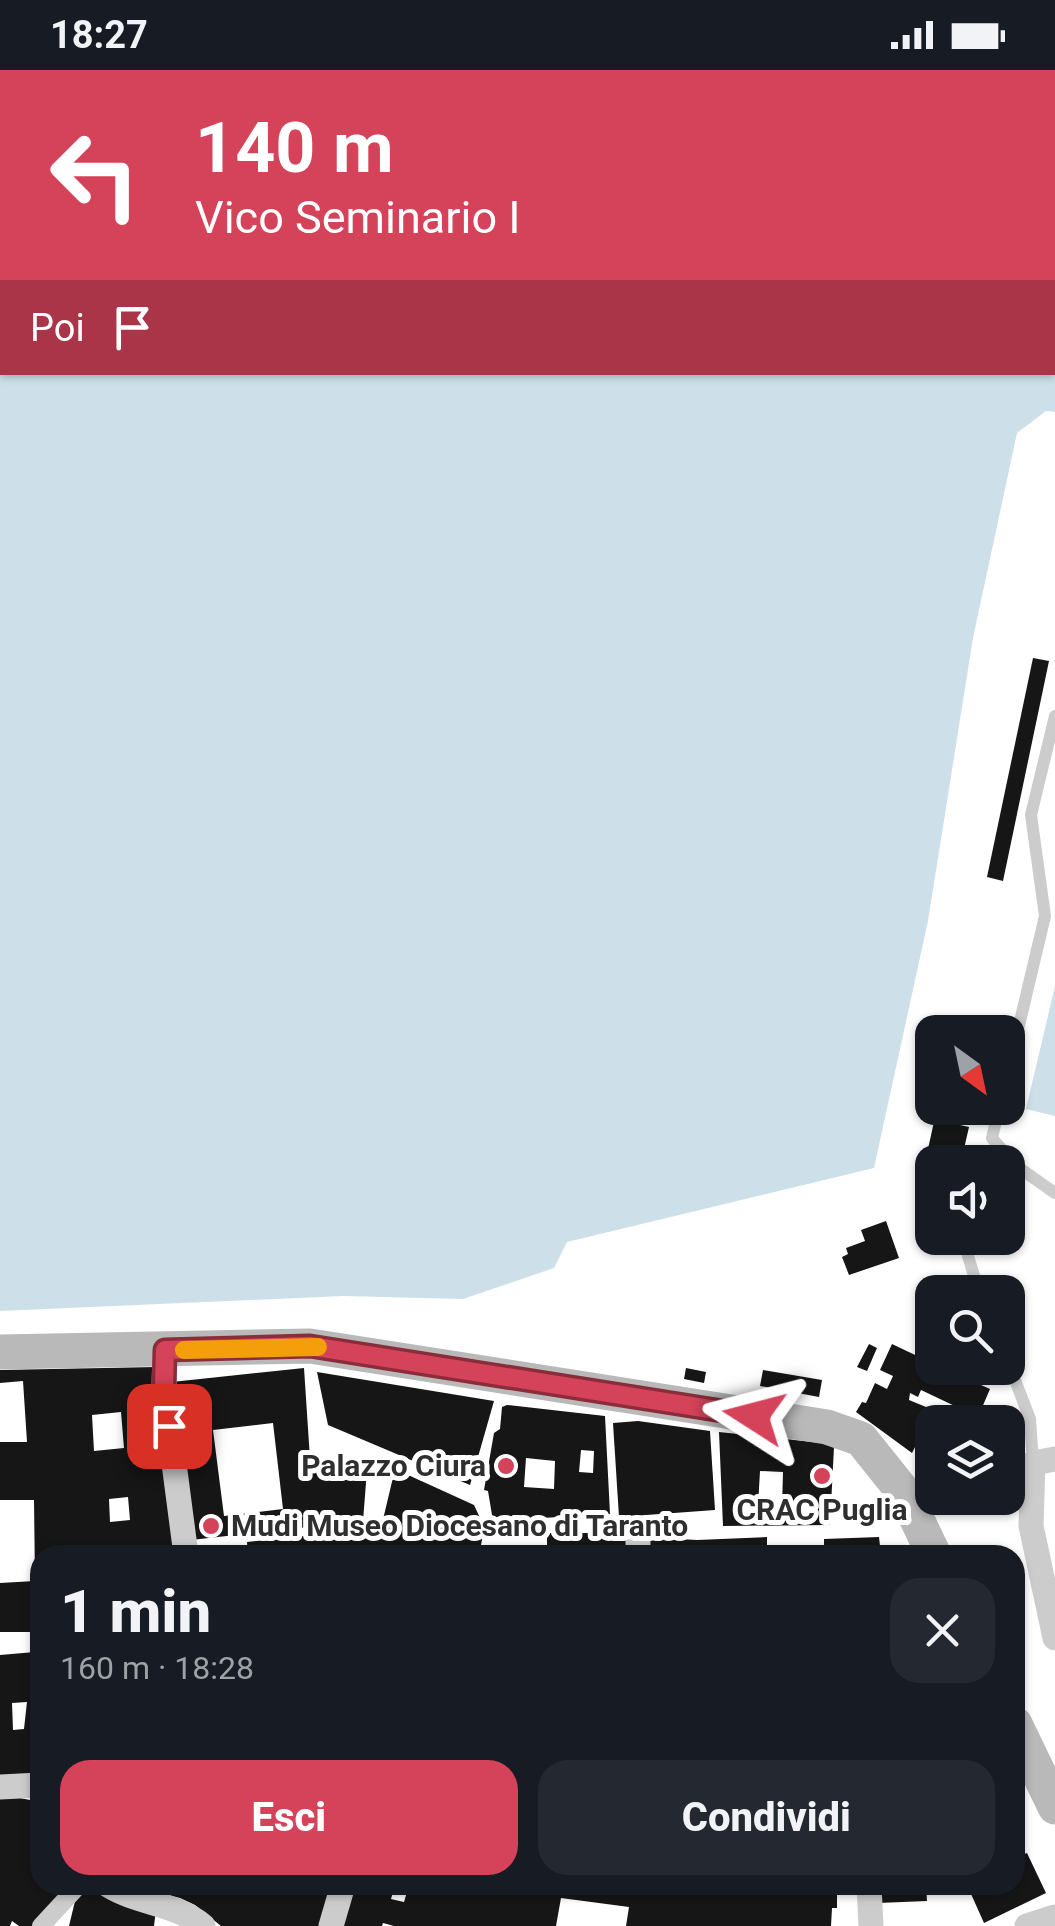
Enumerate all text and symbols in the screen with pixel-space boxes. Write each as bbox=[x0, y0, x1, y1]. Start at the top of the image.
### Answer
text: 18:27 bbox=[50, 13, 148, 57]
text: 140 m bbox=[195, 107, 394, 189]
icon: left bbox=[30, 110, 160, 240]
text: Vico Seminario I bbox=[195, 191, 521, 244]
icon: arrive bbox=[105, 300, 160, 355]
text: Poi bbox=[30, 306, 85, 350]
north arrow bbox=[915, 1015, 1025, 1125]
map controls bbox=[915, 1015, 1025, 1515]
button: sound bbox=[915, 1145, 1025, 1255]
button: search bbox=[915, 1275, 1025, 1385]
position arrow bbox=[702, 1364, 806, 1468]
pin bbox=[127, 1384, 212, 1469]
icon: arrive bbox=[142, 1399, 197, 1454]
button: layers bbox=[915, 1405, 1025, 1515]
place label: Palazzo Ciura bbox=[301, 1448, 486, 1483]
marker: Palazzo Ciura bbox=[495, 1455, 517, 1477]
marker: CRAC Puglia bbox=[811, 1465, 833, 1487]
place label: CRAC Puglia bbox=[736, 1492, 908, 1527]
place label: Mudi Museo Diocesano di Taranto bbox=[231, 1508, 688, 1543]
marker: Mudi Museo Diocesano di Taranto bbox=[200, 1515, 222, 1537]
text: 1 min bbox=[60, 1576, 211, 1647]
button: close bbox=[890, 1578, 995, 1683]
text: 160 m · 18:28 bbox=[60, 1649, 254, 1687]
button: Esci bbox=[60, 1760, 518, 1875]
button: Condividi bbox=[538, 1760, 995, 1875]

